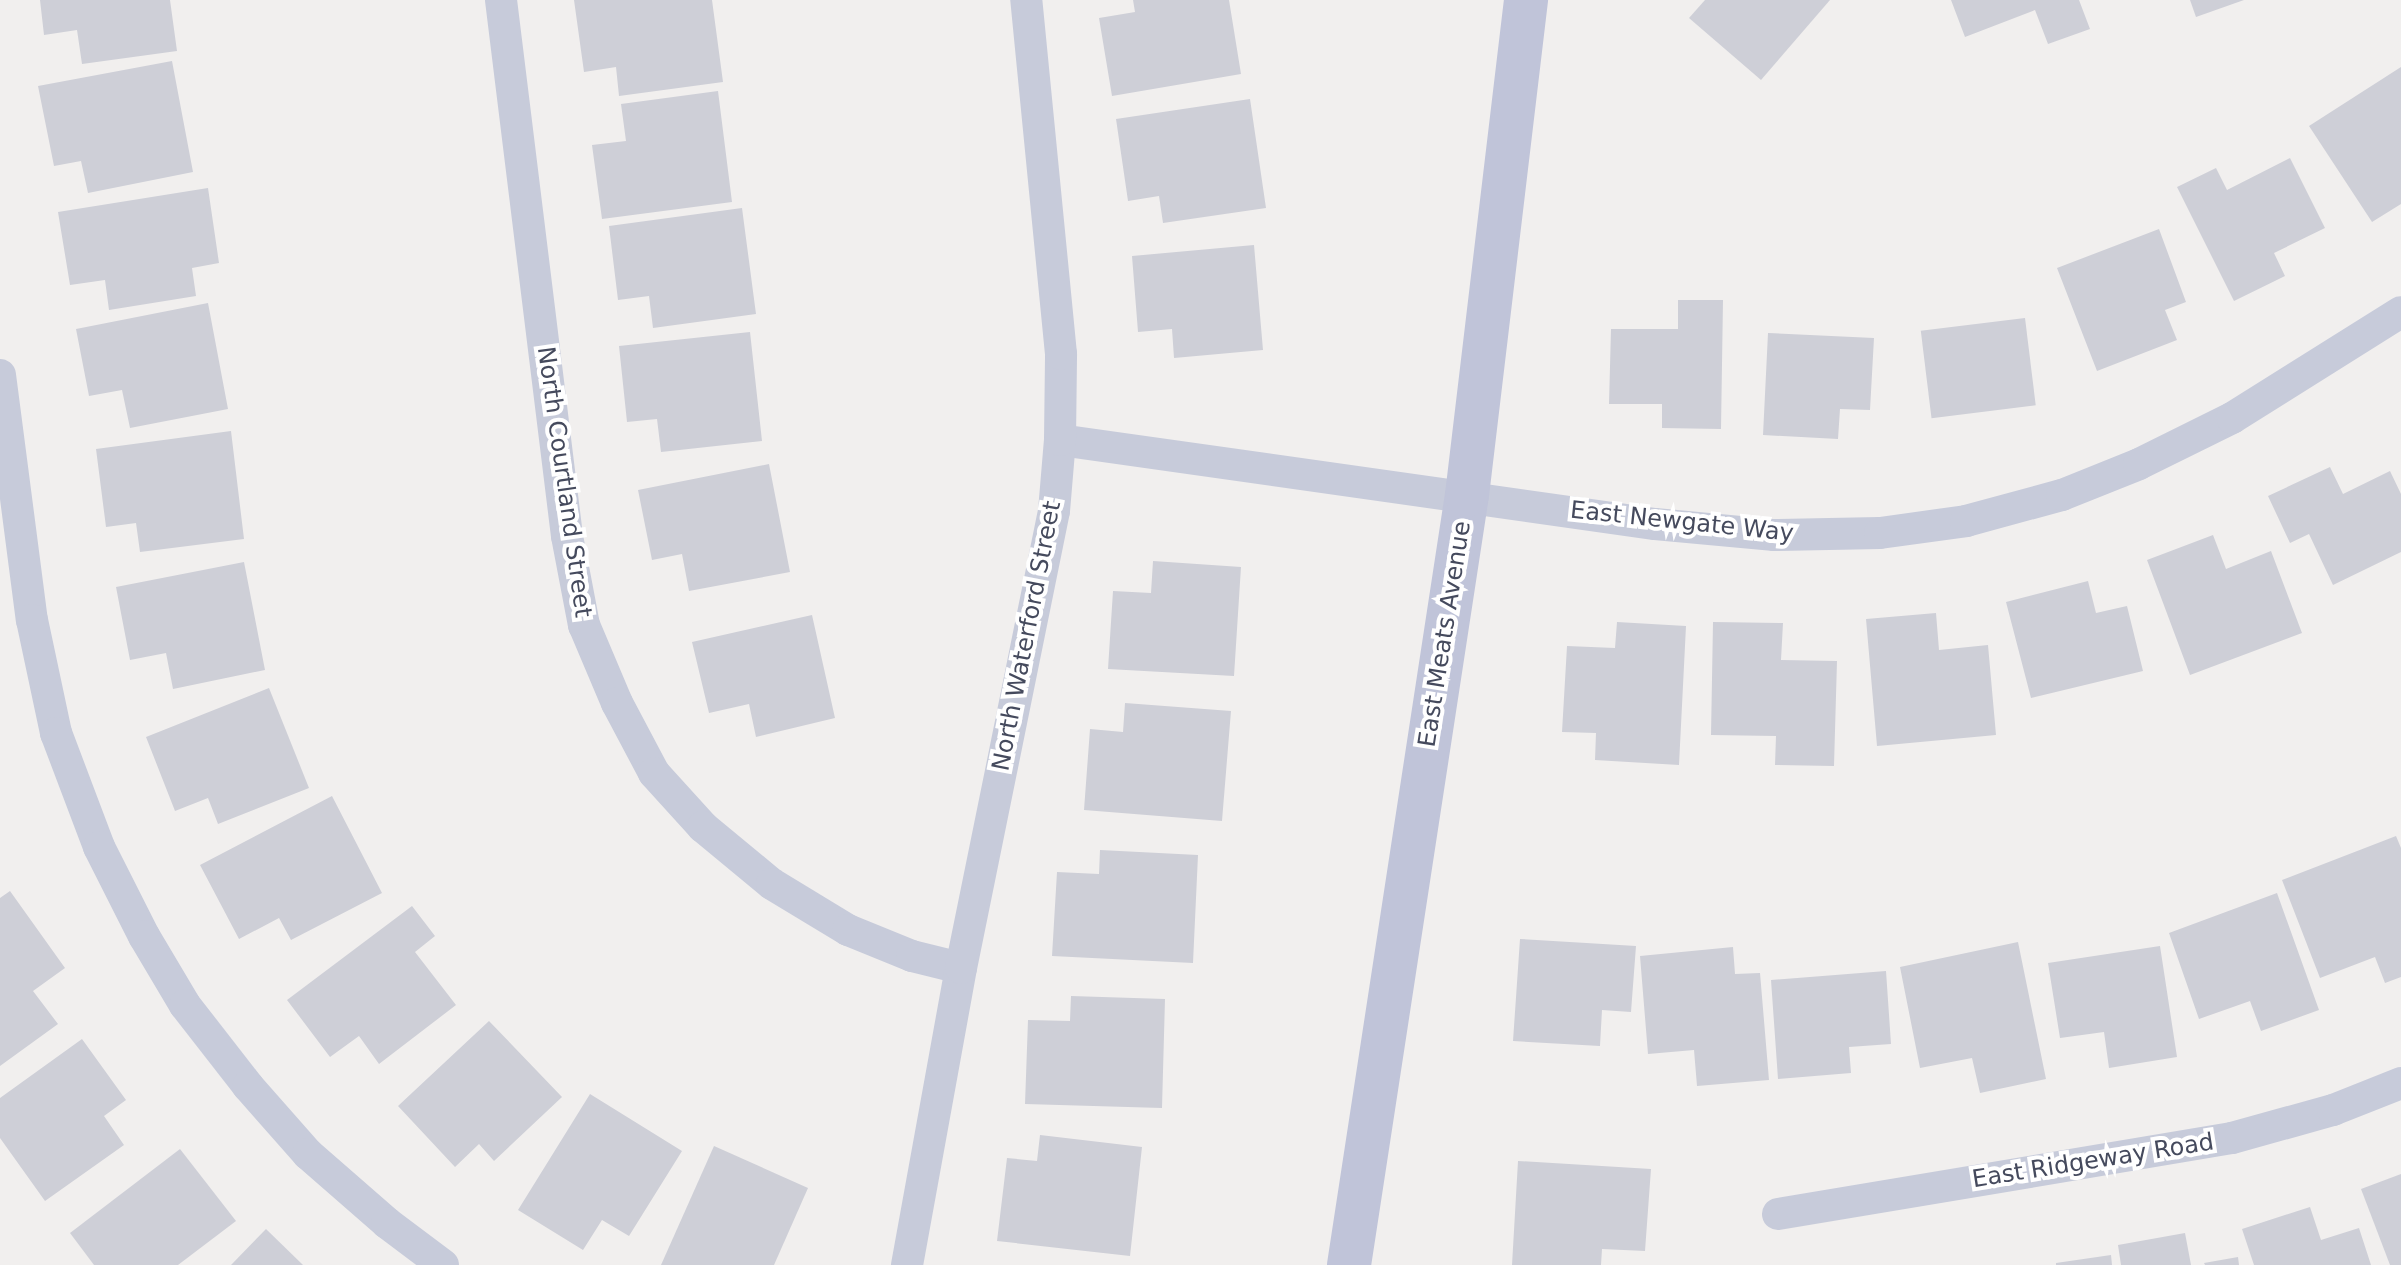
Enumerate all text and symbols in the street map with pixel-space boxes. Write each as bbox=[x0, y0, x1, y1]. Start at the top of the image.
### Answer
street label: North Courtland Street bbox=[531, 345, 597, 619]
street label: East Newgate Way bbox=[1569, 496, 1795, 548]
street label: North Waterford Street bbox=[987, 499, 1067, 773]
street label: East Meats Avenue bbox=[1413, 519, 1477, 749]
street label: East Ridgeway Road bbox=[1970, 1128, 2216, 1194]

